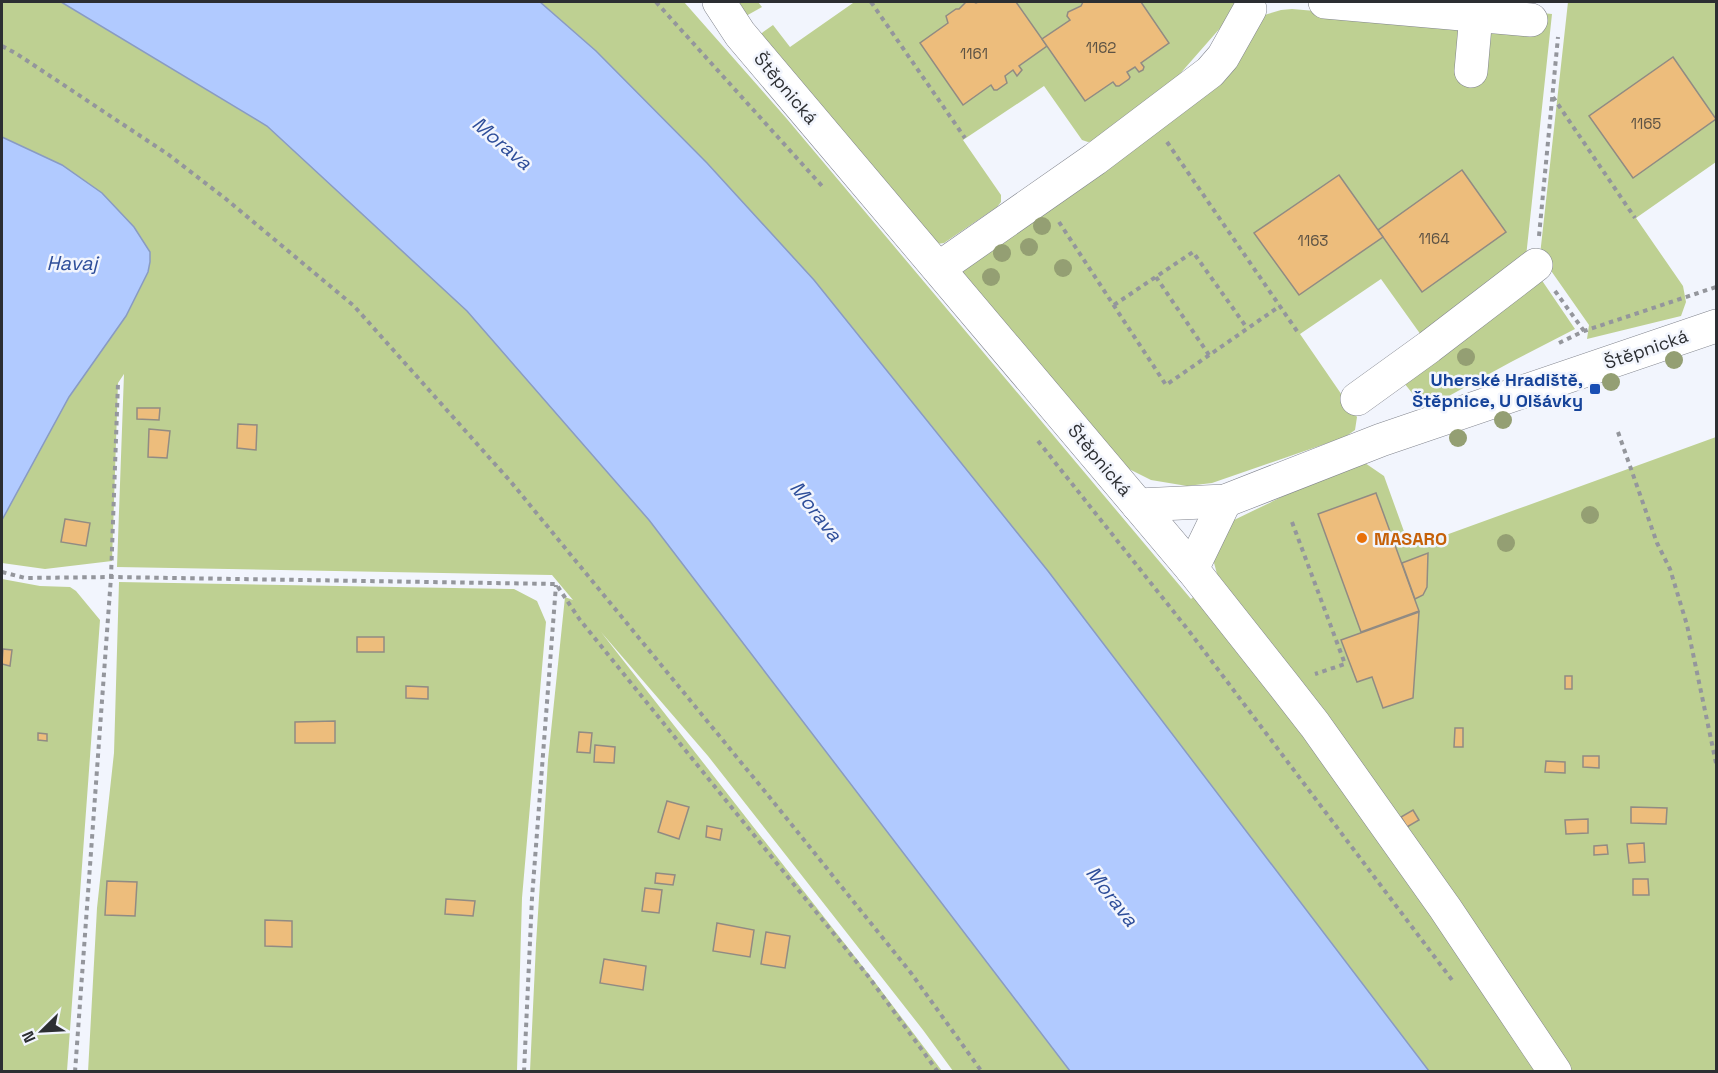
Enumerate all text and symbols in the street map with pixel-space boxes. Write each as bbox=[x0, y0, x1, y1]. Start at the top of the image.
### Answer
house number: 1162 bbox=[1086, 38, 1116, 57]
house number: 1161 bbox=[960, 44, 988, 63]
street label: Štěpnická bbox=[749, 47, 823, 129]
water label: Morava bbox=[467, 111, 537, 176]
house number: 1165 bbox=[1631, 114, 1661, 133]
house number: 1164 bbox=[1418, 229, 1450, 248]
house number: 1163 bbox=[1298, 231, 1328, 250]
water label: Havaj bbox=[47, 250, 100, 276]
street label: Štěpnická bbox=[1601, 324, 1691, 374]
place label: Uherské Hradiště, Štěpnice, U Olšávky bbox=[1412, 368, 1583, 412]
marker: Uherské Hradiště, Štěpnice, U Olšávky bbox=[1588, 382, 1602, 396]
street label: Štěpnická bbox=[1063, 419, 1137, 501]
water label: Morava bbox=[784, 475, 848, 547]
place label: MASARO bbox=[1374, 527, 1447, 550]
marker: MASARO bbox=[1355, 531, 1369, 545]
water label: Morava bbox=[1080, 860, 1144, 932]
north arrow bbox=[12, 1001, 72, 1061]
text: N bbox=[17, 1028, 41, 1046]

